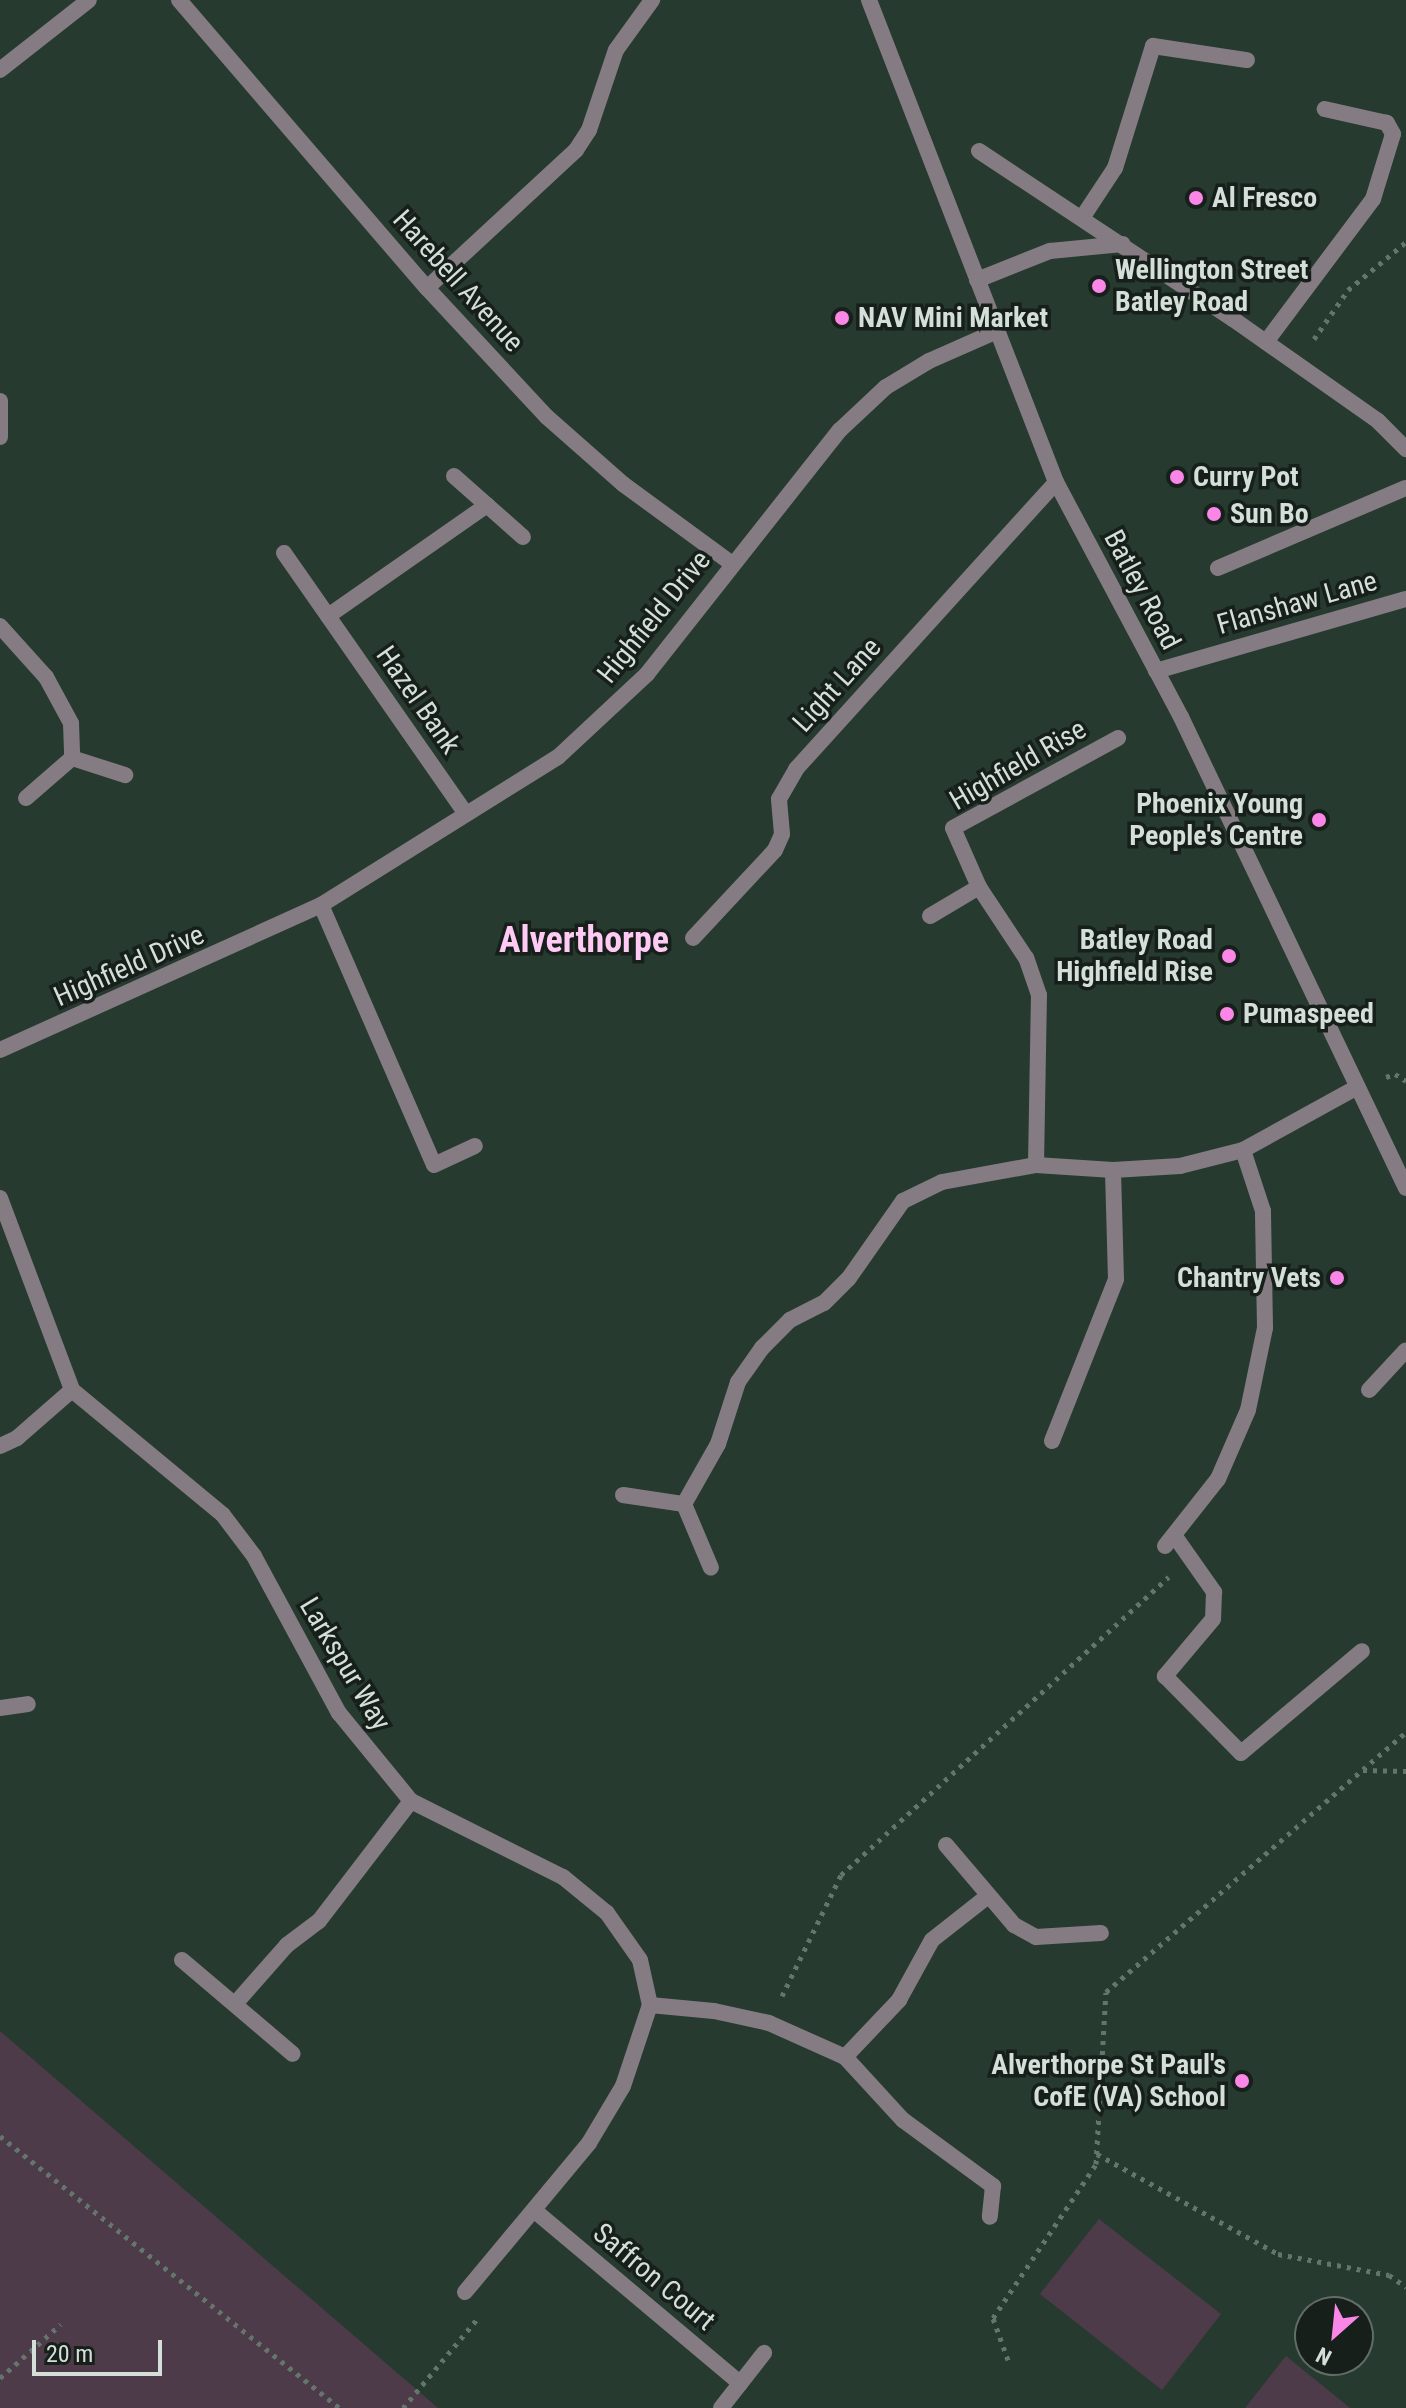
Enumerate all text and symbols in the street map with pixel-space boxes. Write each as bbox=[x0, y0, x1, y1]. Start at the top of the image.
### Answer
place label: Al Fresco bbox=[1212, 181, 1317, 215]
marker: Al Fresco bbox=[1187, 189, 1205, 207]
street label: Harebell Avenue bbox=[386, 203, 530, 359]
place label: Wellington Street Batley Road bbox=[1115, 253, 1308, 319]
marker: Wellington Street Batley Road bbox=[1090, 277, 1108, 295]
place label: NAV Mini Market bbox=[858, 301, 1048, 335]
marker: NAV Mini Market bbox=[833, 309, 851, 327]
place label: Curry Pot bbox=[1193, 460, 1299, 494]
marker: Curry Pot bbox=[1168, 468, 1186, 486]
place label: Sun Bo bbox=[1230, 497, 1309, 531]
marker: Sun Bo bbox=[1205, 505, 1223, 523]
street label: Batley Road bbox=[1096, 524, 1188, 656]
street label: Highfield Drive bbox=[590, 544, 718, 690]
street label: Flanshaw Lane bbox=[1213, 564, 1381, 642]
street label: Light Lane bbox=[786, 631, 888, 739]
street label: Hazel Bank bbox=[369, 640, 467, 760]
street label: Highfield Rise bbox=[944, 712, 1092, 818]
place label: Phoenix Young People's Centre bbox=[1129, 787, 1303, 853]
marker: Phoenix Young People's Centre bbox=[1310, 811, 1328, 829]
street label: Highfield Drive bbox=[49, 918, 209, 1014]
district label: Alverthorpe bbox=[499, 919, 669, 963]
place label: Batley Road Highfield Rise bbox=[1056, 923, 1213, 989]
marker: Batley Road Highfield Rise bbox=[1220, 947, 1238, 965]
place label: Pumaspeed bbox=[1243, 997, 1374, 1031]
marker: Pumaspeed bbox=[1218, 1005, 1236, 1023]
place label: Chantry Vets bbox=[1177, 1261, 1321, 1295]
marker: Chantry Vets bbox=[1328, 1269, 1346, 1287]
street label: Larkspur Way bbox=[292, 1592, 398, 1736]
place label: Alverthorpe St Paul's CofE (VA) School bbox=[991, 2048, 1226, 2114]
marker: Alverthorpe St Paul's CofE (VA) School bbox=[1233, 2072, 1251, 2090]
street label: Saffron Court bbox=[586, 2216, 722, 2338]
north arrow bbox=[1294, 2296, 1374, 2376]
scale bar bbox=[36, 2324, 166, 2374]
text: 20 m bbox=[46, 2340, 93, 2368]
text: N bbox=[1312, 2342, 1335, 2370]

